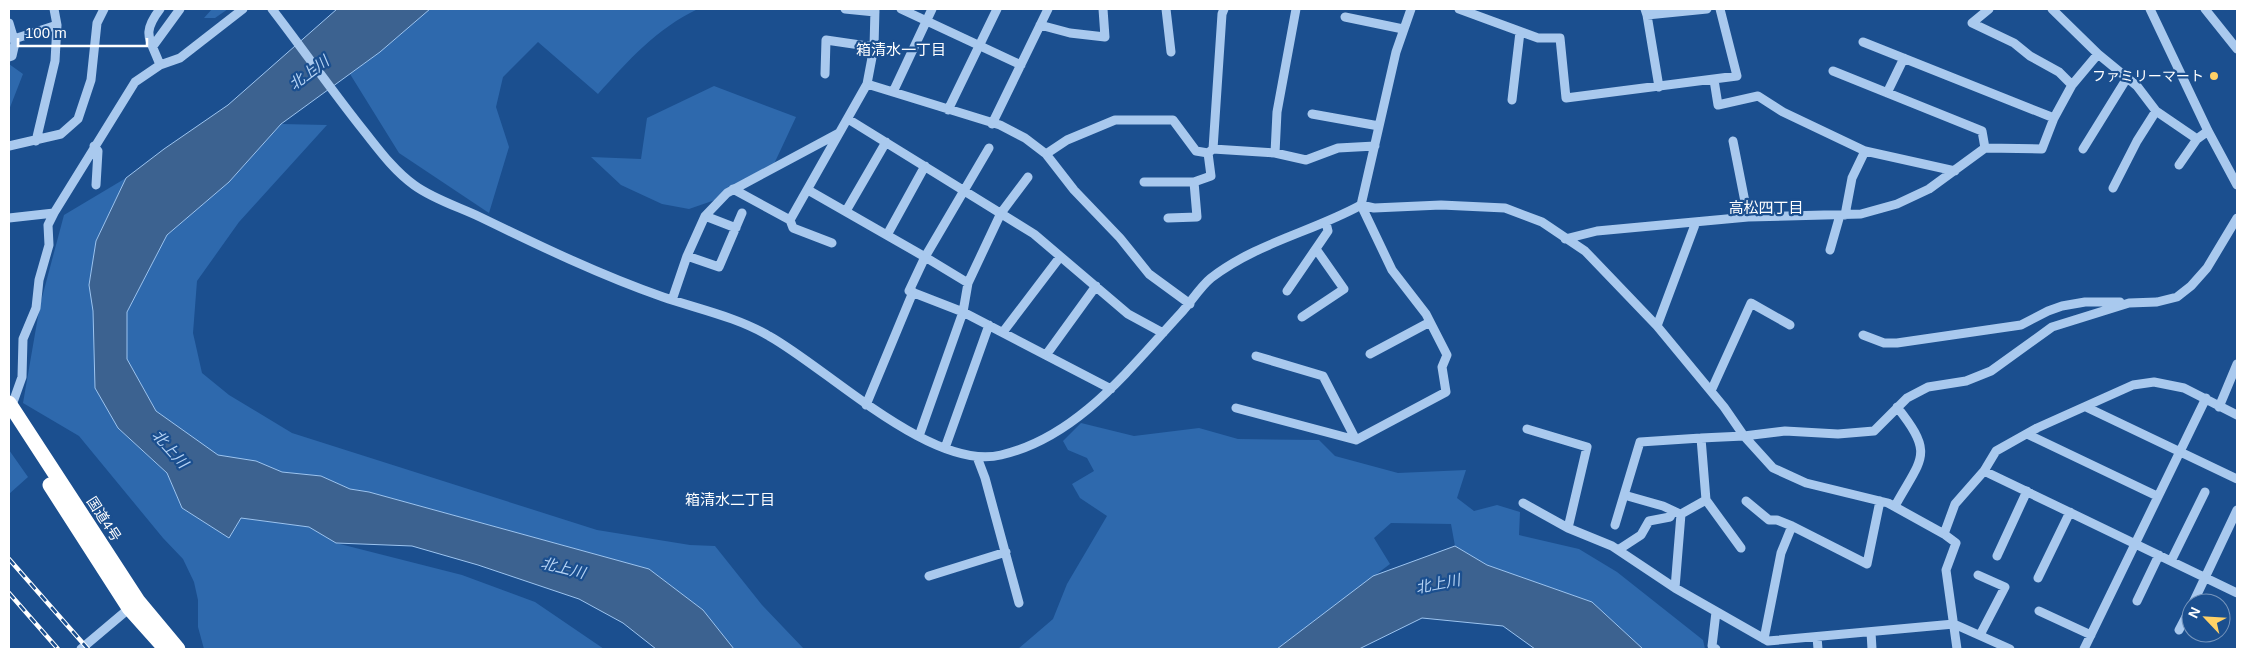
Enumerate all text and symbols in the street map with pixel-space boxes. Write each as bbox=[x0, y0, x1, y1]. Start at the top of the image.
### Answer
scale bar bbox=[18, 15, 146, 47]
text: 100 m bbox=[25, 24, 67, 41]
district label: 箱清水一丁目 bbox=[856, 41, 946, 58]
water label: 北上川 bbox=[286, 51, 333, 93]
place label: ファミリーマート bbox=[2092, 68, 2204, 84]
marker: ファミリーマート bbox=[2208, 70, 2220, 82]
district label: 高松四丁目 bbox=[1728, 199, 1804, 216]
water label: 北上川 bbox=[149, 426, 193, 473]
district label: 箱清水二丁目 bbox=[685, 491, 775, 508]
street label: 国道4号 bbox=[84, 494, 124, 544]
water label: 北上川 bbox=[539, 554, 589, 582]
water label: 北上川 bbox=[1414, 570, 1464, 596]
north arrow bbox=[2181, 593, 2231, 643]
text: N bbox=[2185, 605, 2204, 620]

